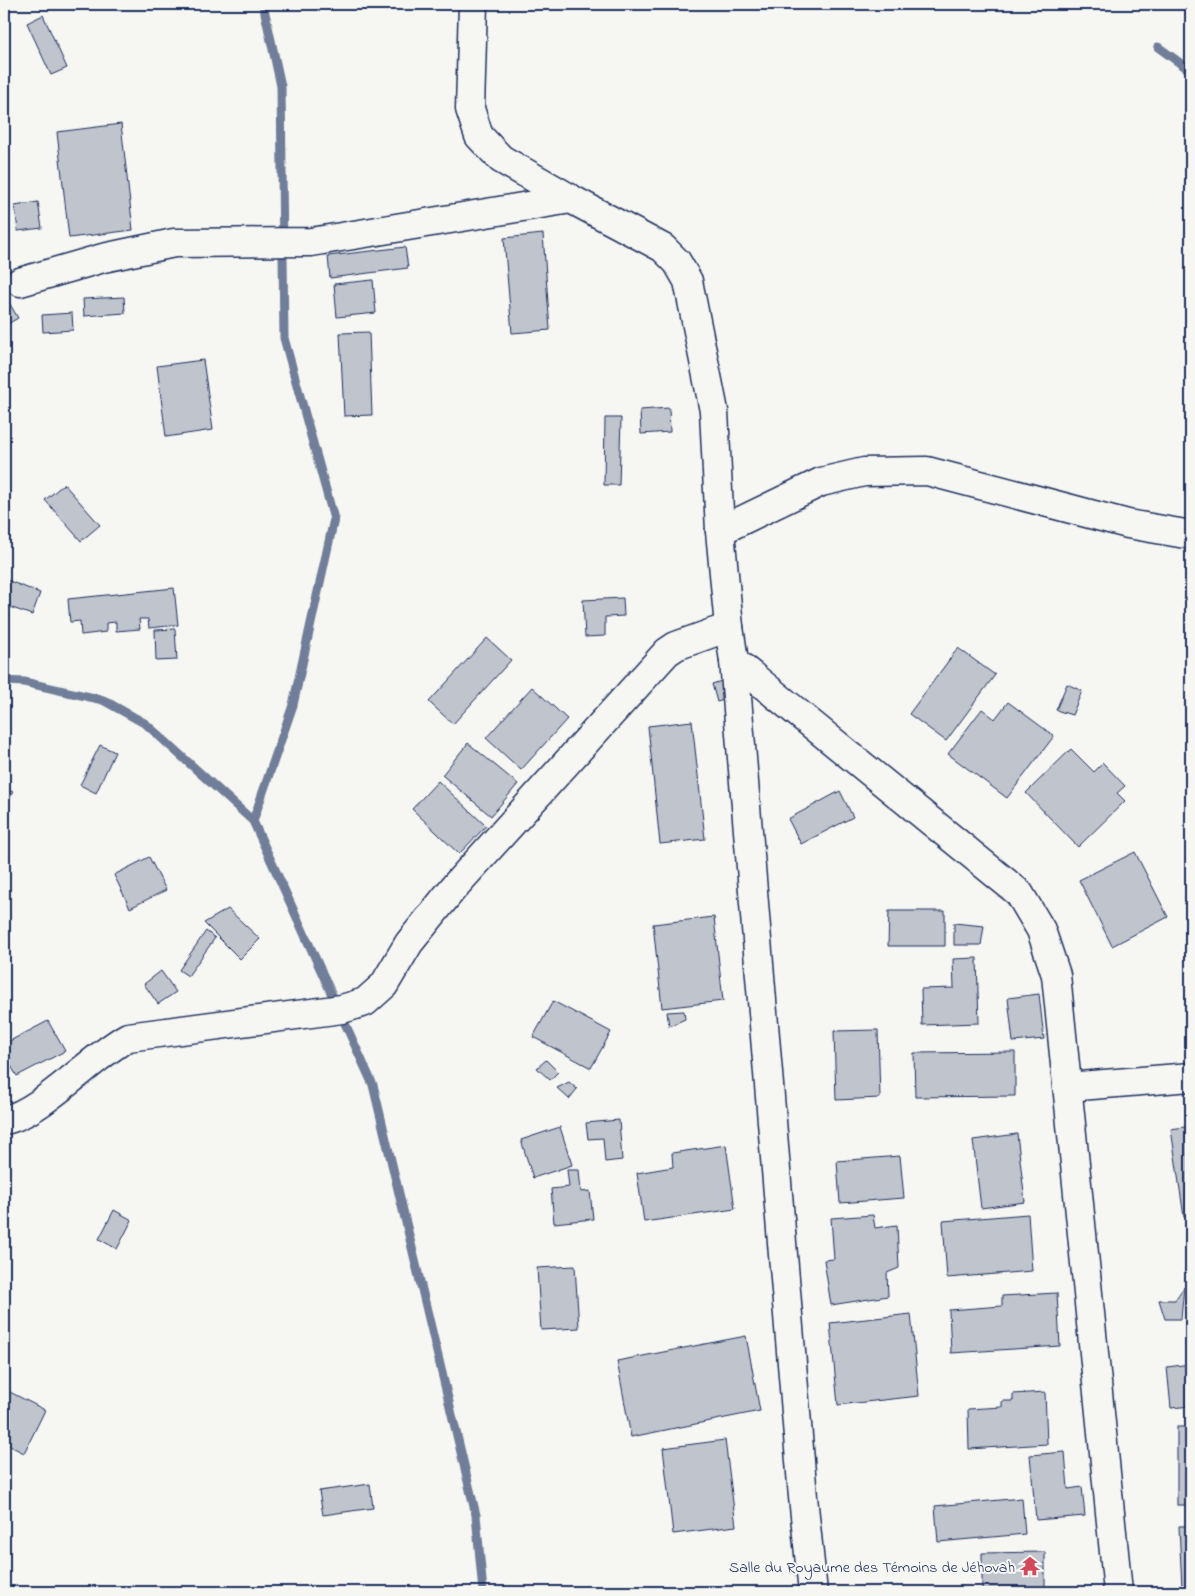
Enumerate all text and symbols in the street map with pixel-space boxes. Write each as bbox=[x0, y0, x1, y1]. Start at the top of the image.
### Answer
temple icon: Salle du Royaume des Témoins de Jéhovah bbox=[1019, 1555, 1041, 1577]
place label: Salle du Royaume des Témoins de Jéhovah bbox=[729, 1556, 1015, 1580]

